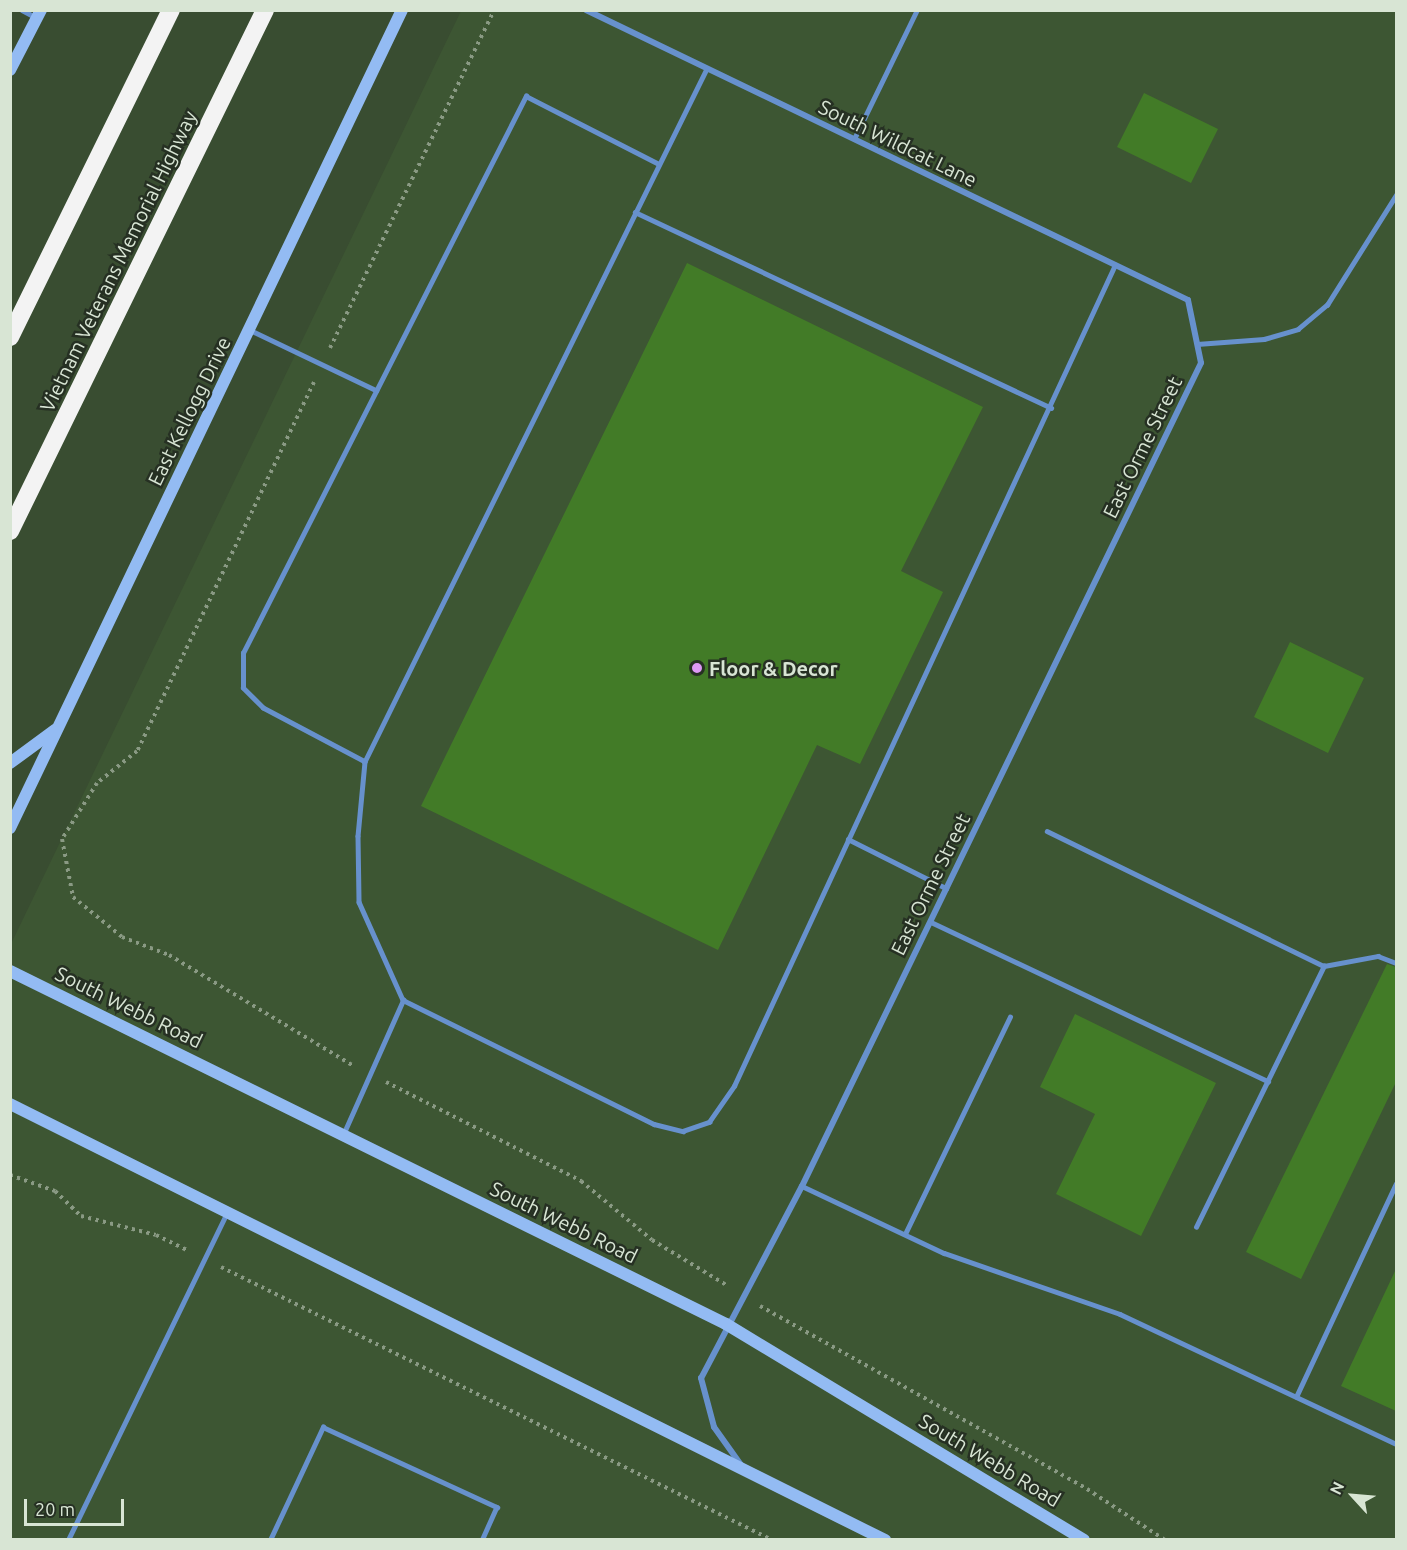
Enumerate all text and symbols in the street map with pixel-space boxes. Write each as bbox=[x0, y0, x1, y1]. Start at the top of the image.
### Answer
street label: South Wildcat Lane bbox=[815, 94, 981, 192]
street label: Vietnam Veterans Memorial Highway bbox=[34, 107, 202, 415]
street label: East Kellogg Drive bbox=[143, 333, 235, 489]
street label: East Orme Street bbox=[1097, 372, 1187, 522]
place label: Floor & Decor bbox=[709, 656, 838, 680]
marker: Floor & Decor bbox=[690, 661, 704, 675]
street label: East Orme Street bbox=[885, 809, 975, 959]
street label: South Webb Road bbox=[51, 961, 207, 1053]
street label: South Webb Road bbox=[486, 1176, 642, 1268]
street label: South Webb Road bbox=[915, 1408, 1065, 1512]
north arrow bbox=[1323, 1466, 1383, 1526]
text: N bbox=[1326, 1479, 1348, 1497]
scale bar bbox=[27, 1487, 128, 1525]
text: 20 m bbox=[35, 1499, 75, 1519]

